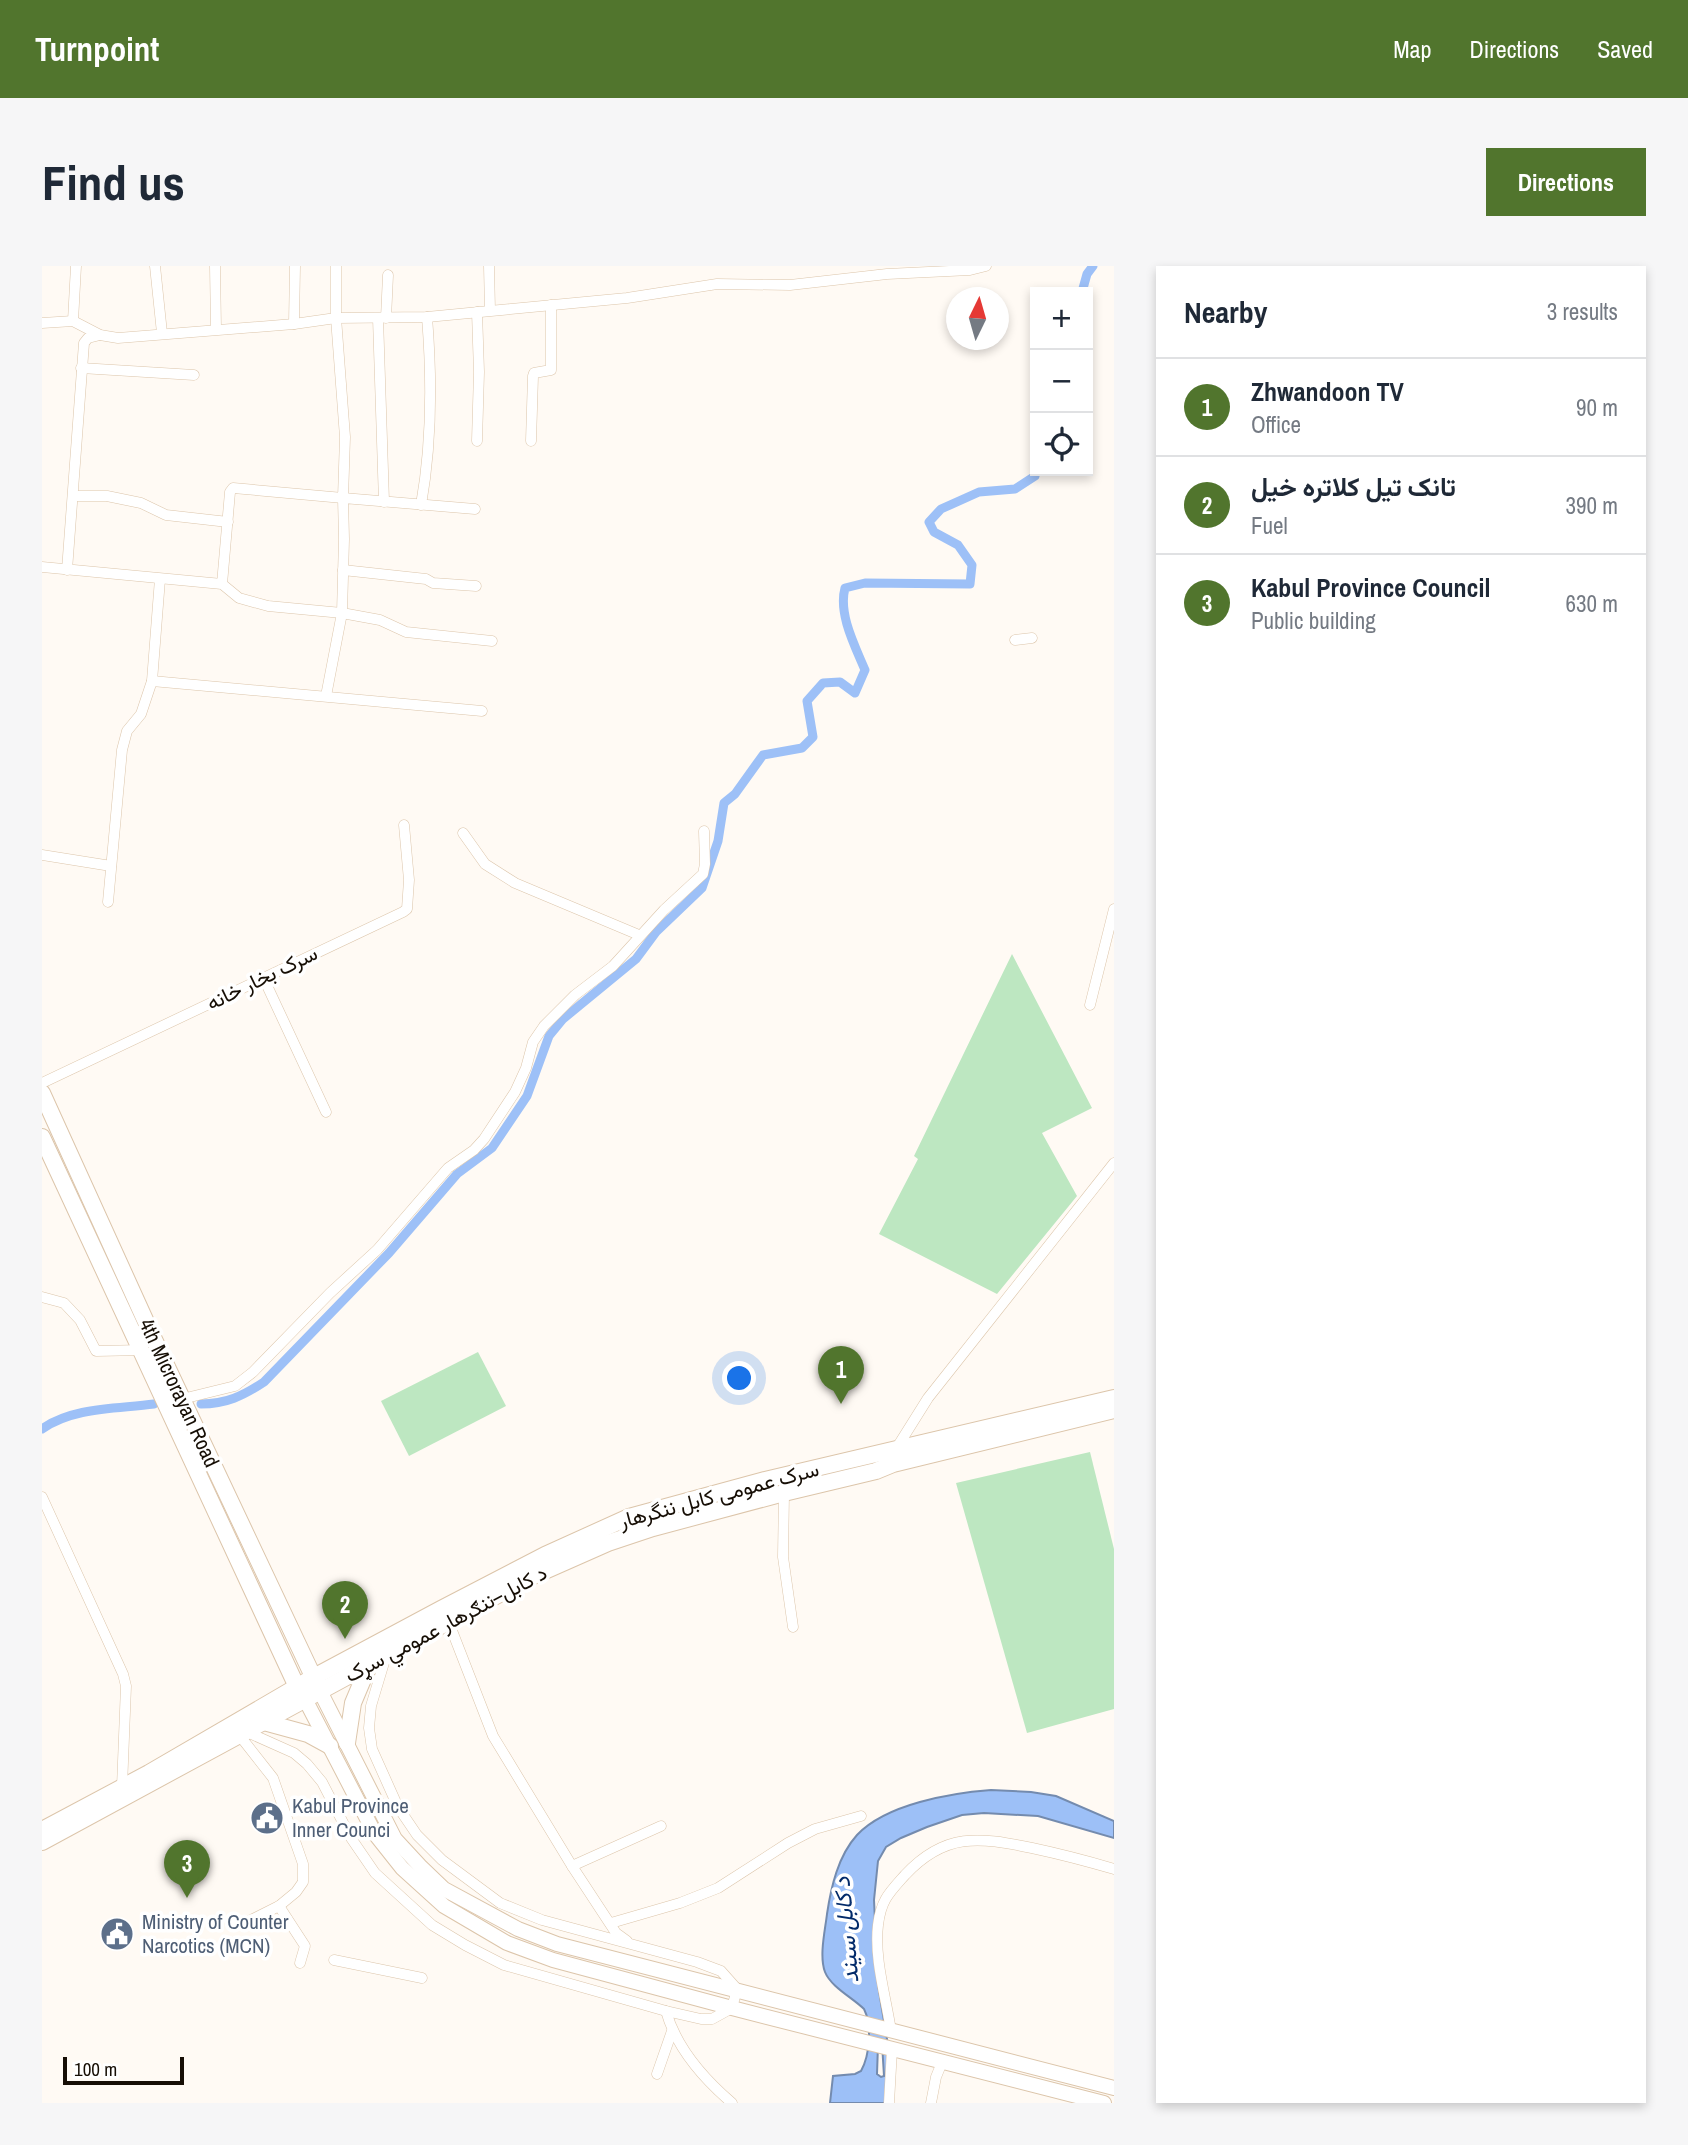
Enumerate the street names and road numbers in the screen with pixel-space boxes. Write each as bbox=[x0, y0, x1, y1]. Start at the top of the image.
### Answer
street label: سرک بخار خانه bbox=[201, 938, 322, 1017]
street label: 4th Microrayan Road bbox=[132, 1314, 227, 1472]
street label: سرک عمومی کابل ننگرهار bbox=[615, 1454, 822, 1535]
street label: د کابل–ننګرهار عمومي سړک bbox=[340, 1558, 553, 1692]

